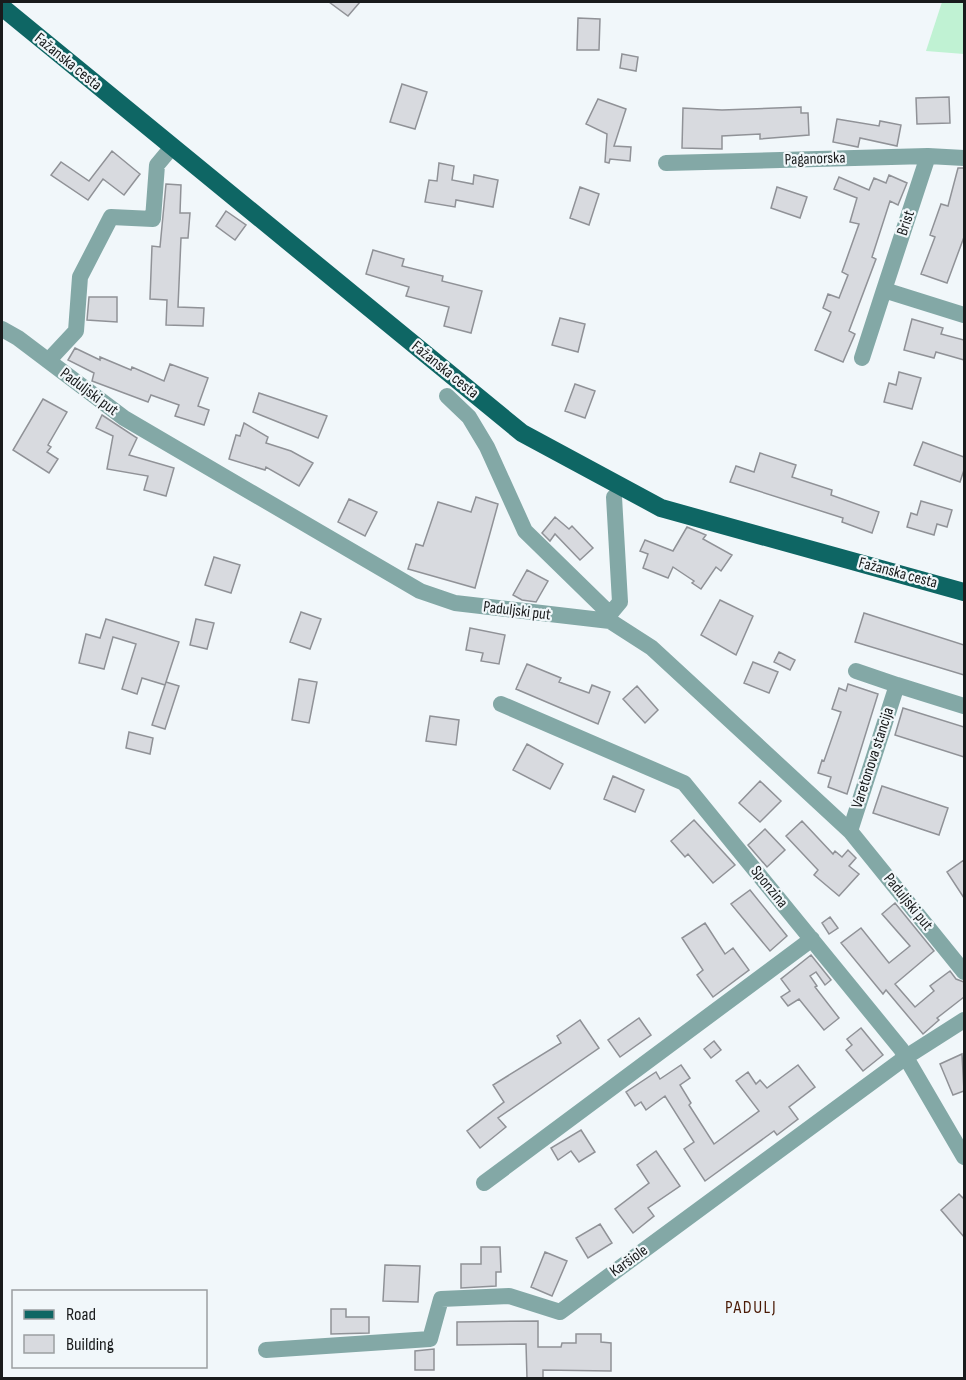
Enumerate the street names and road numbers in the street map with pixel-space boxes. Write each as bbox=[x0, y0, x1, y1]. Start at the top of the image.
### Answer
street label: Fažanska cesta bbox=[31, 29, 105, 95]
street label: Paganorska bbox=[784, 148, 846, 170]
street label: Brist bbox=[893, 208, 919, 238]
street label: Fažanska cesta bbox=[408, 337, 482, 403]
street label: Paduljski put bbox=[56, 364, 122, 420]
street label: Fažanska cesta bbox=[857, 553, 939, 593]
street label: Paduljski put bbox=[482, 597, 552, 625]
street label: Varetonova stancija bbox=[848, 705, 898, 811]
street label: Sponzina bbox=[746, 862, 792, 912]
street label: Paduljski put bbox=[879, 870, 937, 934]
street label: Karšiole bbox=[606, 1241, 652, 1281]

